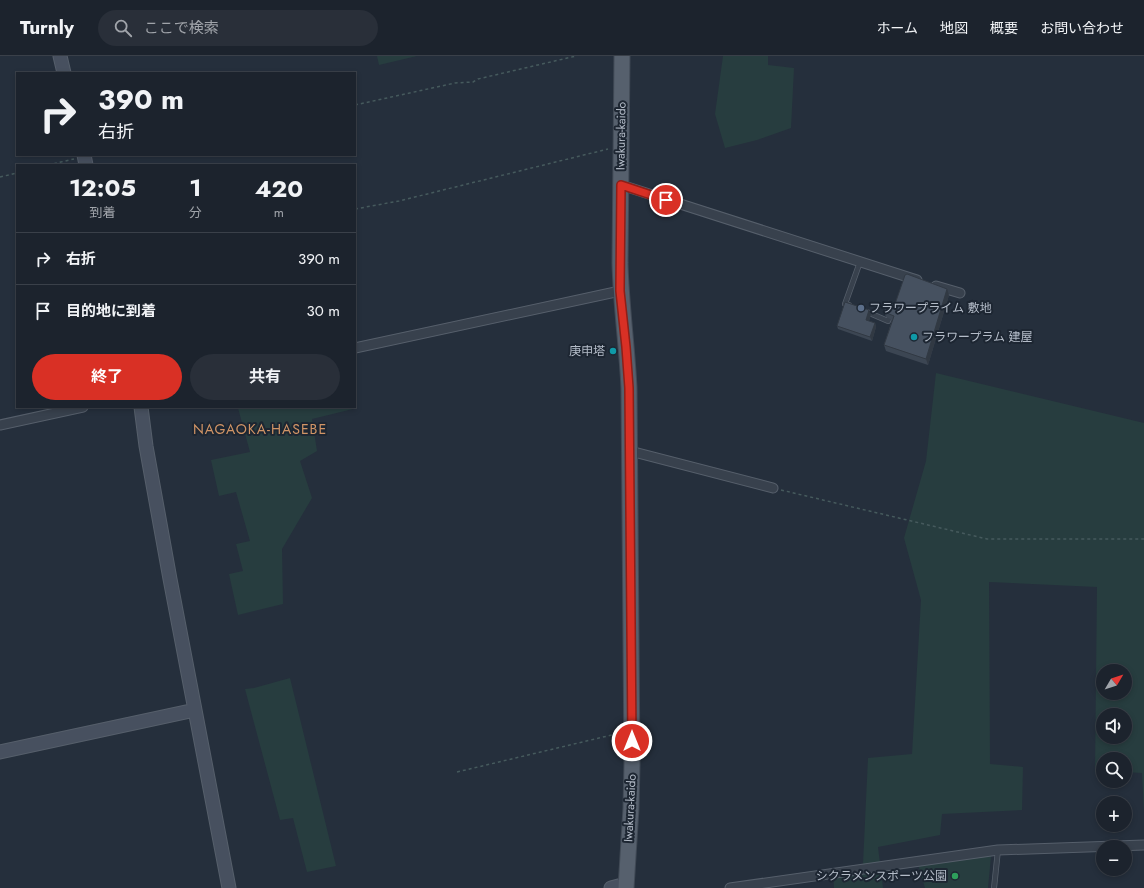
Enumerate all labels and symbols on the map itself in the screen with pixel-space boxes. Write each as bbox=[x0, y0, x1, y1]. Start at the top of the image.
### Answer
street label: Iwakura-kaido bbox=[611, 101, 631, 170]
pin bbox=[649, 183, 683, 217]
place label: フラワープライム 敷地 bbox=[869, 299, 992, 317]
marker: フラワープライム 敷地 bbox=[856, 303, 866, 313]
place label: フラワープラム 建屋 bbox=[922, 328, 1033, 346]
marker: フラワープラム 建屋 bbox=[909, 332, 919, 342]
place label: 庚申塔 bbox=[569, 342, 605, 360]
marker: 庚申塔 bbox=[608, 346, 618, 356]
district label: NAGAOKA-HASEBE bbox=[193, 419, 327, 439]
north arrow bbox=[1096, 664, 1132, 700]
position arrow bbox=[611, 720, 653, 762]
street label: Iwakura-kaido bbox=[619, 773, 641, 843]
place label: シクラメンスポーツ公園 bbox=[816, 867, 947, 885]
marker: シクラメンスポーツ公園 bbox=[950, 871, 960, 881]

